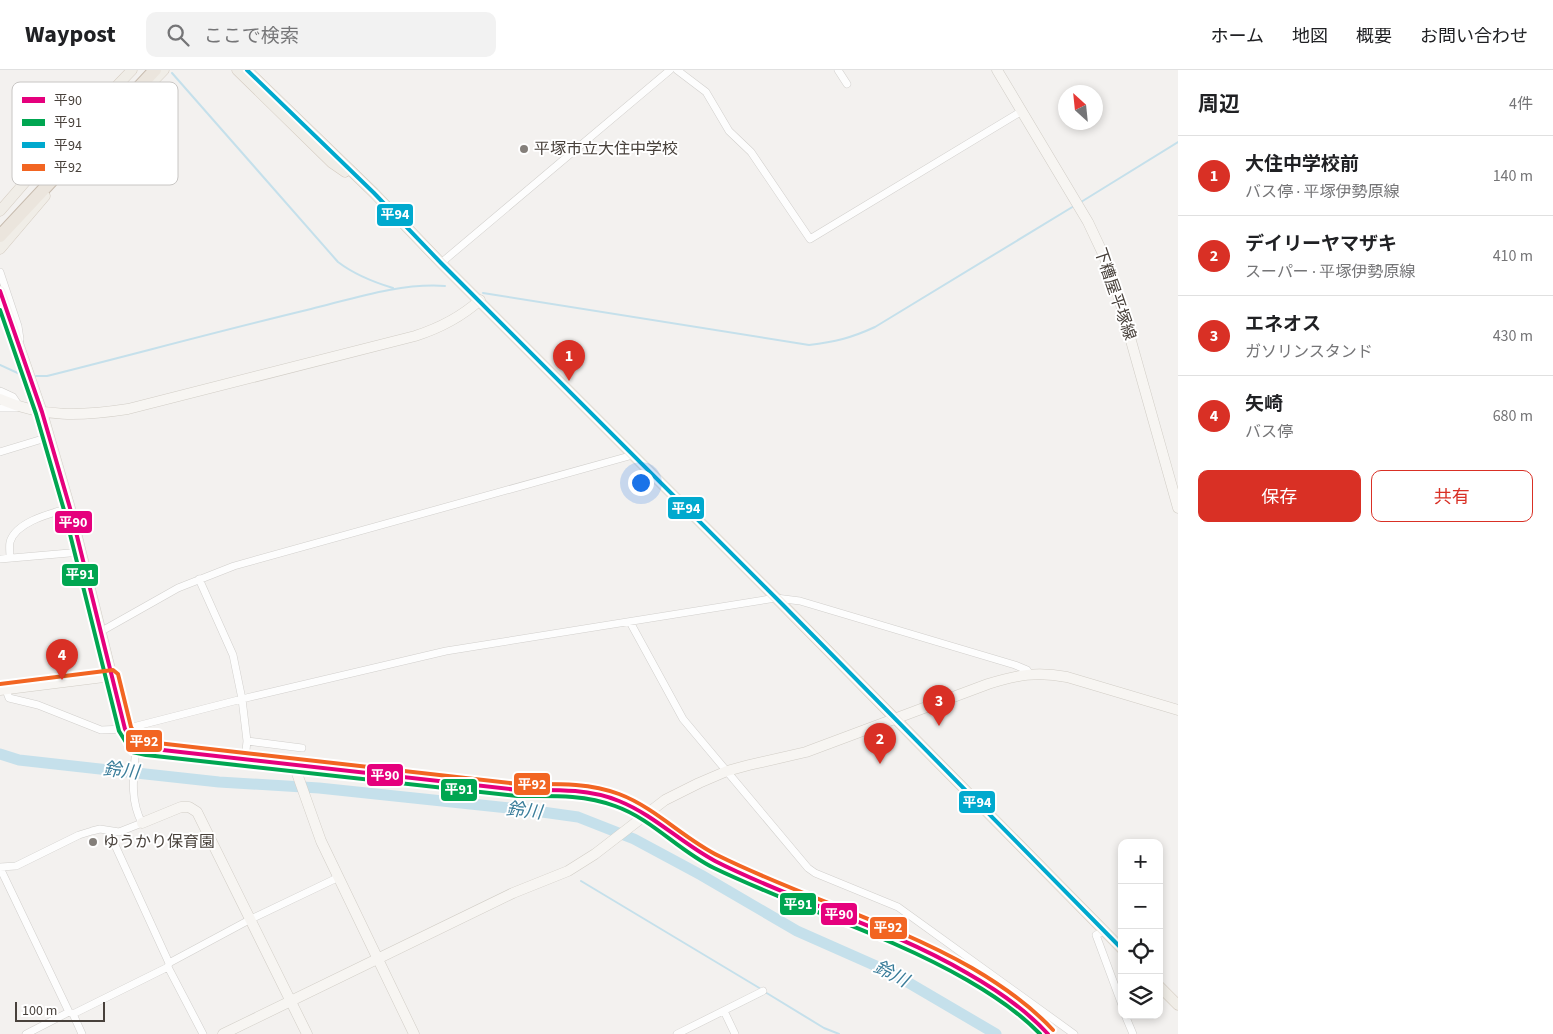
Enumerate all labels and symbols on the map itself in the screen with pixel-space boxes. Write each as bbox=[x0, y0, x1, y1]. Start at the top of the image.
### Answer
legend bbox=[12, 82, 178, 185]
north arrow bbox=[1058, 85, 1103, 130]
text: 平90 bbox=[54, 91, 82, 111]
text: 平91 bbox=[54, 113, 82, 133]
text: 平94 bbox=[54, 136, 82, 156]
place label: 平塚市立大住中学校 bbox=[534, 138, 678, 160]
marker: 平塚市立大住中学校 bbox=[518, 143, 530, 155]
text: 平92 bbox=[54, 158, 82, 178]
line badge: 平94 bbox=[376, 203, 414, 227]
text: 平94 bbox=[381, 205, 410, 225]
street label: 下糟屋平塚線 bbox=[1089, 245, 1141, 343]
pin: 1 bbox=[553, 340, 585, 381]
your location bbox=[628, 470, 654, 496]
line badge: 平94 bbox=[667, 496, 705, 520]
text: 平94 bbox=[672, 499, 701, 519]
line badge: 平90 bbox=[54, 510, 93, 534]
text: 平90 bbox=[59, 513, 87, 533]
line badge: 平91 bbox=[61, 563, 99, 587]
text: 平91 bbox=[66, 565, 94, 585]
pin: 4 bbox=[46, 639, 78, 680]
pin: 3 bbox=[923, 685, 955, 726]
pin: 2 bbox=[864, 723, 896, 764]
line badge: 平92 bbox=[125, 729, 163, 753]
text: 平92 bbox=[130, 732, 158, 752]
water label: 鈴川 bbox=[102, 757, 142, 786]
line badge: 平90 bbox=[366, 763, 404, 787]
text: 平90 bbox=[371, 766, 399, 786]
line badge: 平92 bbox=[513, 772, 551, 796]
text: 平92 bbox=[518, 775, 546, 795]
line badge: 平91 bbox=[440, 778, 478, 802]
text: 平91 bbox=[445, 780, 473, 800]
line badge: 平94 bbox=[958, 790, 996, 814]
text: 平94 bbox=[963, 793, 992, 813]
water label: 鈴川 bbox=[505, 797, 545, 826]
place label: ゆうかり保育園 bbox=[103, 831, 215, 853]
marker: ゆうかり保育園 bbox=[87, 836, 99, 848]
line badge: 平91 bbox=[779, 892, 817, 916]
text: 平91 bbox=[784, 895, 812, 915]
line badge: 平90 bbox=[820, 902, 858, 926]
text: 平90 bbox=[825, 905, 853, 925]
line badge: 平92 bbox=[869, 916, 908, 940]
text: 平92 bbox=[874, 918, 902, 938]
water label: 鈴川 bbox=[869, 955, 914, 994]
scale bar bbox=[15, 999, 105, 1022]

